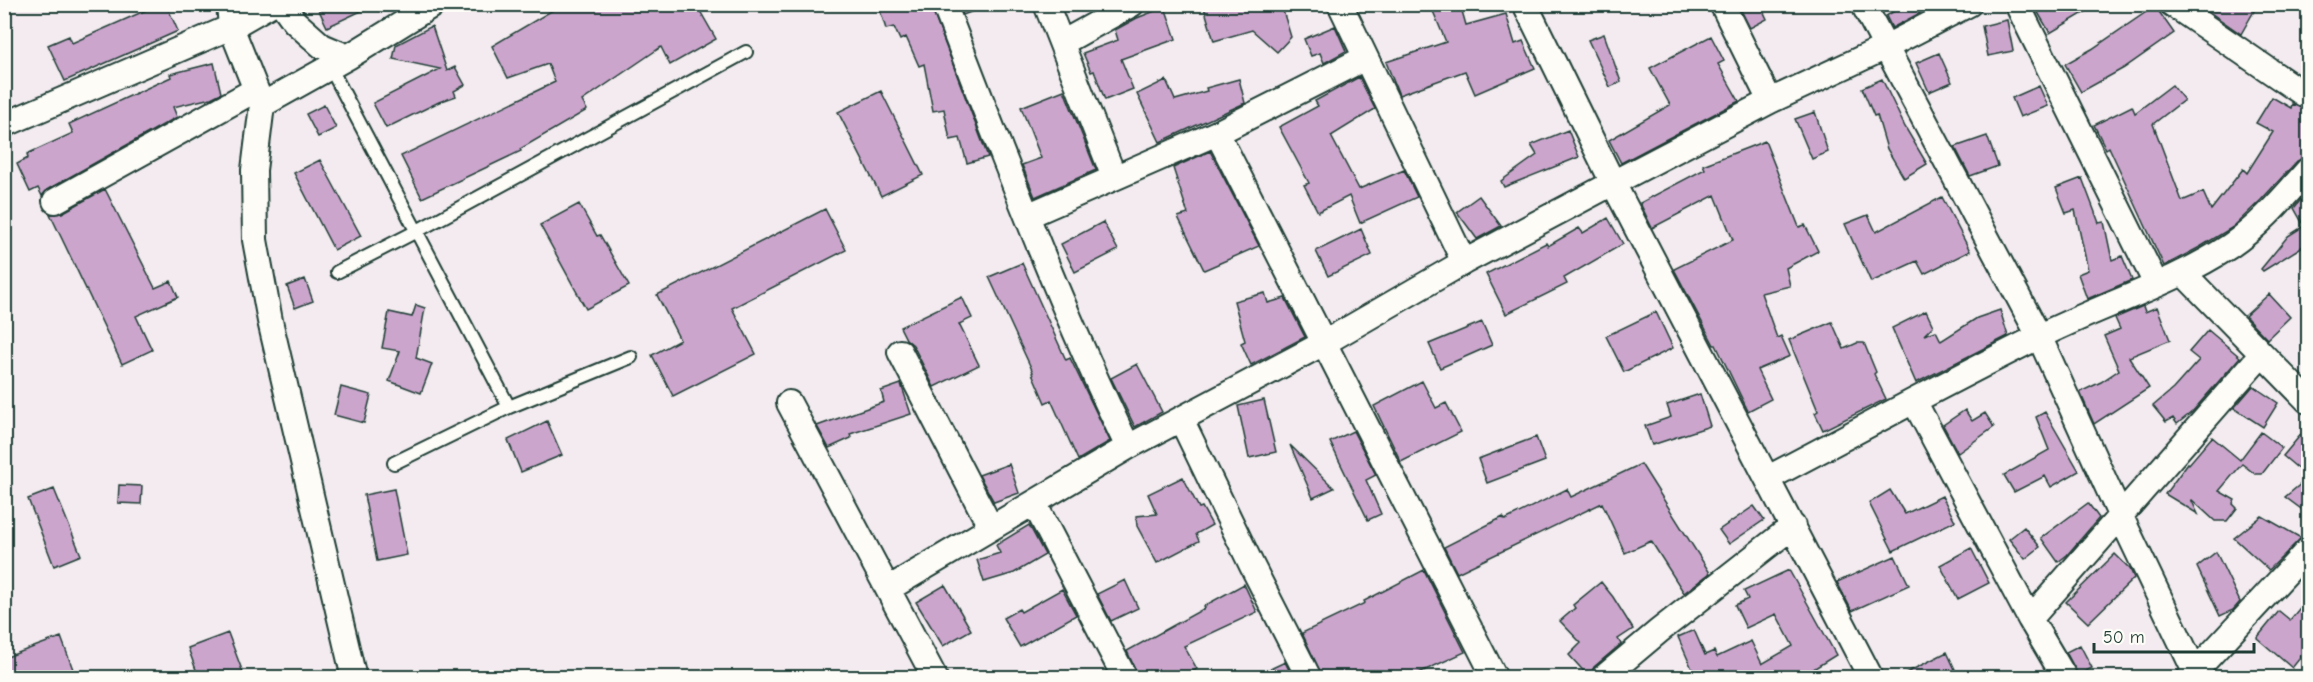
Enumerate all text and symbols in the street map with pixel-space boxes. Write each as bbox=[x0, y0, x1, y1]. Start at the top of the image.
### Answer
scale bar bbox=[2094, 616, 2254, 654]
text: 50 m bbox=[2103, 627, 2145, 648]

